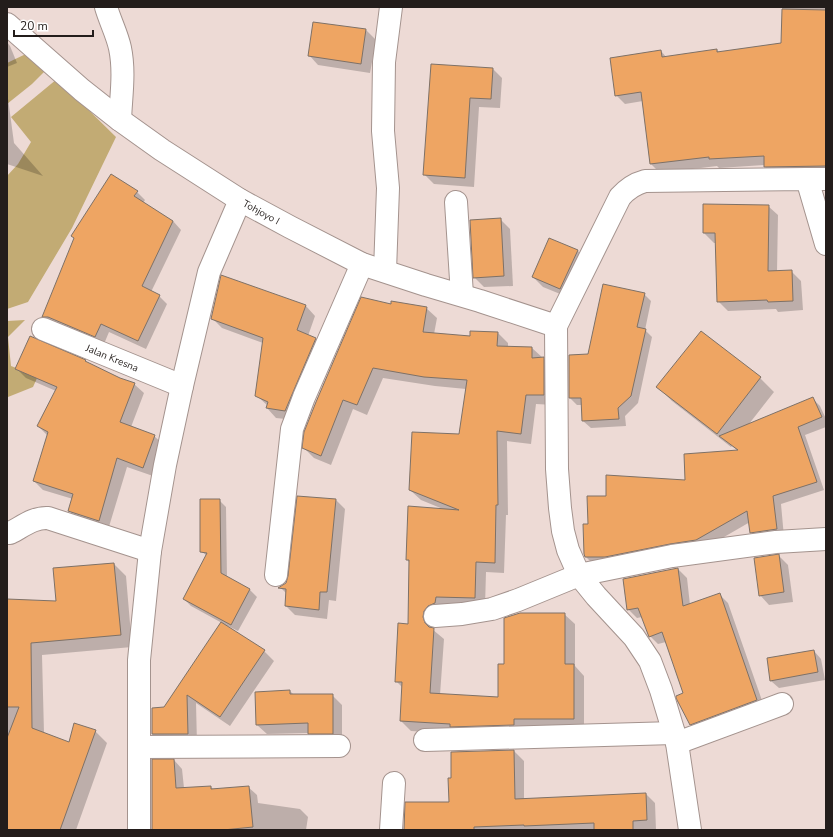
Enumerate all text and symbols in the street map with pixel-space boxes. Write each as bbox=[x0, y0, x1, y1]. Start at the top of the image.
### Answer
scale bar bbox=[14, 12, 93, 38]
text: 20 m bbox=[20, 18, 48, 34]
street label: Tohjoyo I bbox=[240, 197, 282, 228]
street label: Jalan Kresna bbox=[83, 341, 141, 375]

